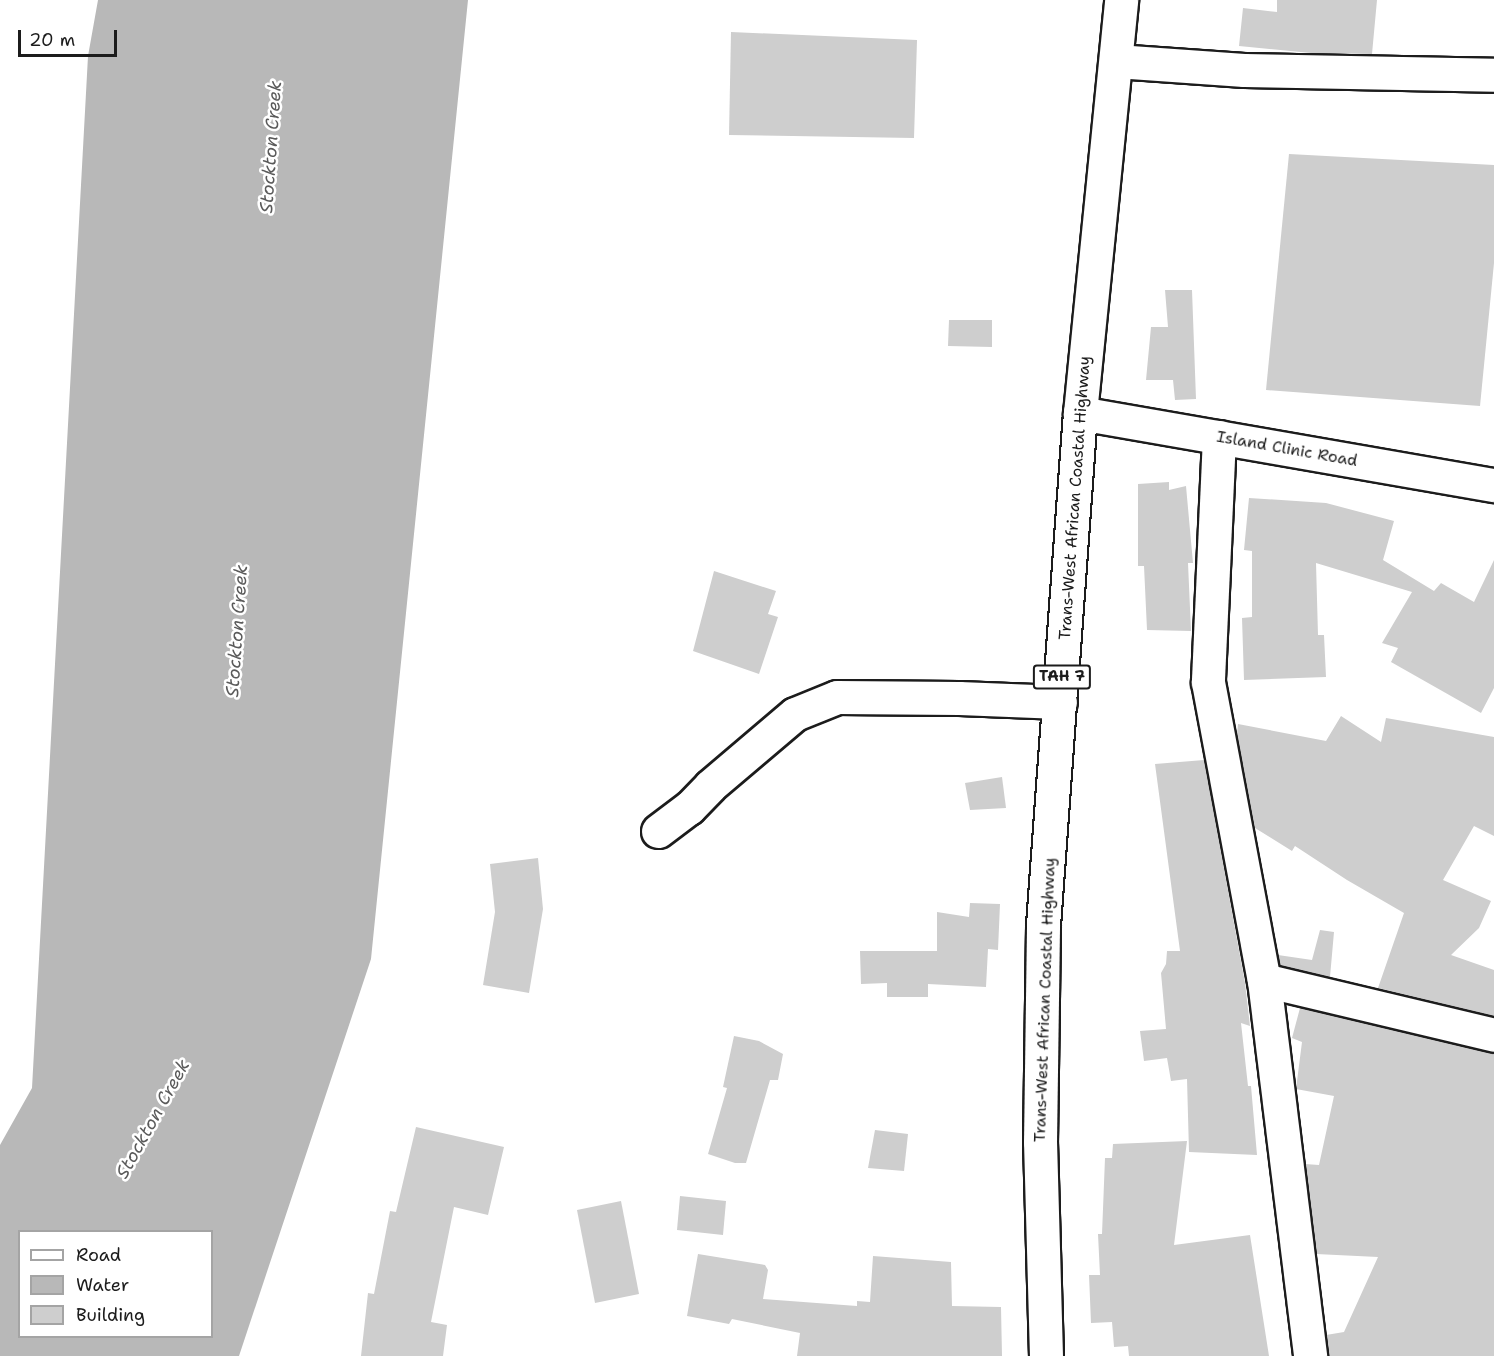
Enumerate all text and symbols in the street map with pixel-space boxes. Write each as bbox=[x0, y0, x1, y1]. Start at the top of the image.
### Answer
scale bar bbox=[21, 18, 120, 56]
text: 20 m bbox=[29, 28, 75, 52]
water label: Stockton Creek bbox=[256, 80, 286, 214]
street label: Trans-West African Coastal Highway bbox=[1055, 355, 1095, 641]
street label: Island Clinic Road bbox=[1215, 427, 1359, 471]
water label: Stockton Creek bbox=[222, 564, 252, 698]
road number: TAH 7 bbox=[1032, 665, 1092, 689]
street label: Trans-West African Coastal Highway bbox=[1030, 857, 1060, 1143]
water label: Stockton Creek bbox=[111, 1056, 195, 1182]
legend bbox=[18, 1230, 213, 1338]
text: Road bbox=[76, 1243, 121, 1267]
text: Water bbox=[76, 1273, 129, 1297]
text: Building bbox=[76, 1303, 145, 1327]

